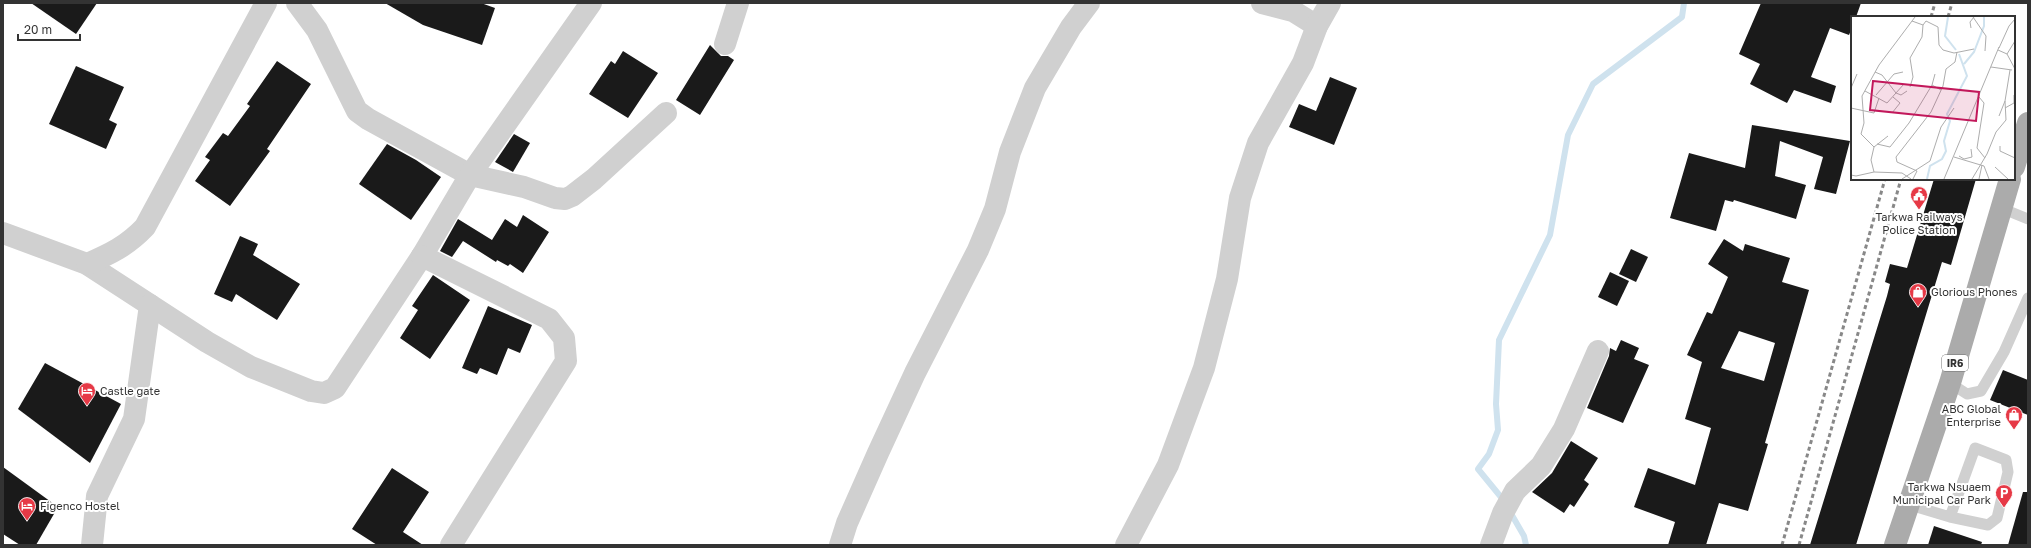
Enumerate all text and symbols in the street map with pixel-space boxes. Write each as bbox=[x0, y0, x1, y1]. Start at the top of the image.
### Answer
scale bar bbox=[18, 16, 80, 42]
inset map bbox=[1851, 16, 2015, 180]
text: 20 m bbox=[24, 22, 52, 37]
public building icon: Tarkwa Railways Police Station bbox=[1909, 185, 1929, 210]
place label: Tarkwa Railways Police Station bbox=[1876, 210, 1963, 236]
shop icon: Glorious Phones bbox=[1908, 282, 1928, 307]
place label: Glorious Phones bbox=[1931, 285, 2018, 298]
road number: IR6 bbox=[1942, 355, 1968, 371]
hotel icon: Castle gate bbox=[77, 381, 97, 406]
place label: Castle gate bbox=[100, 384, 160, 397]
place label: ABC Global Enterprise bbox=[1942, 402, 2001, 428]
shop icon: ABC Global Enterprise bbox=[2004, 405, 2024, 430]
place label: Tarkwa Nsuaem Municipal Car Park bbox=[1892, 480, 1991, 506]
parking icon: Tarkwa Nsuaem Municipal Car Park bbox=[1994, 483, 2014, 508]
hotel icon: Figenco Hostel bbox=[17, 496, 37, 521]
place label: Figenco Hostel bbox=[40, 499, 120, 512]

